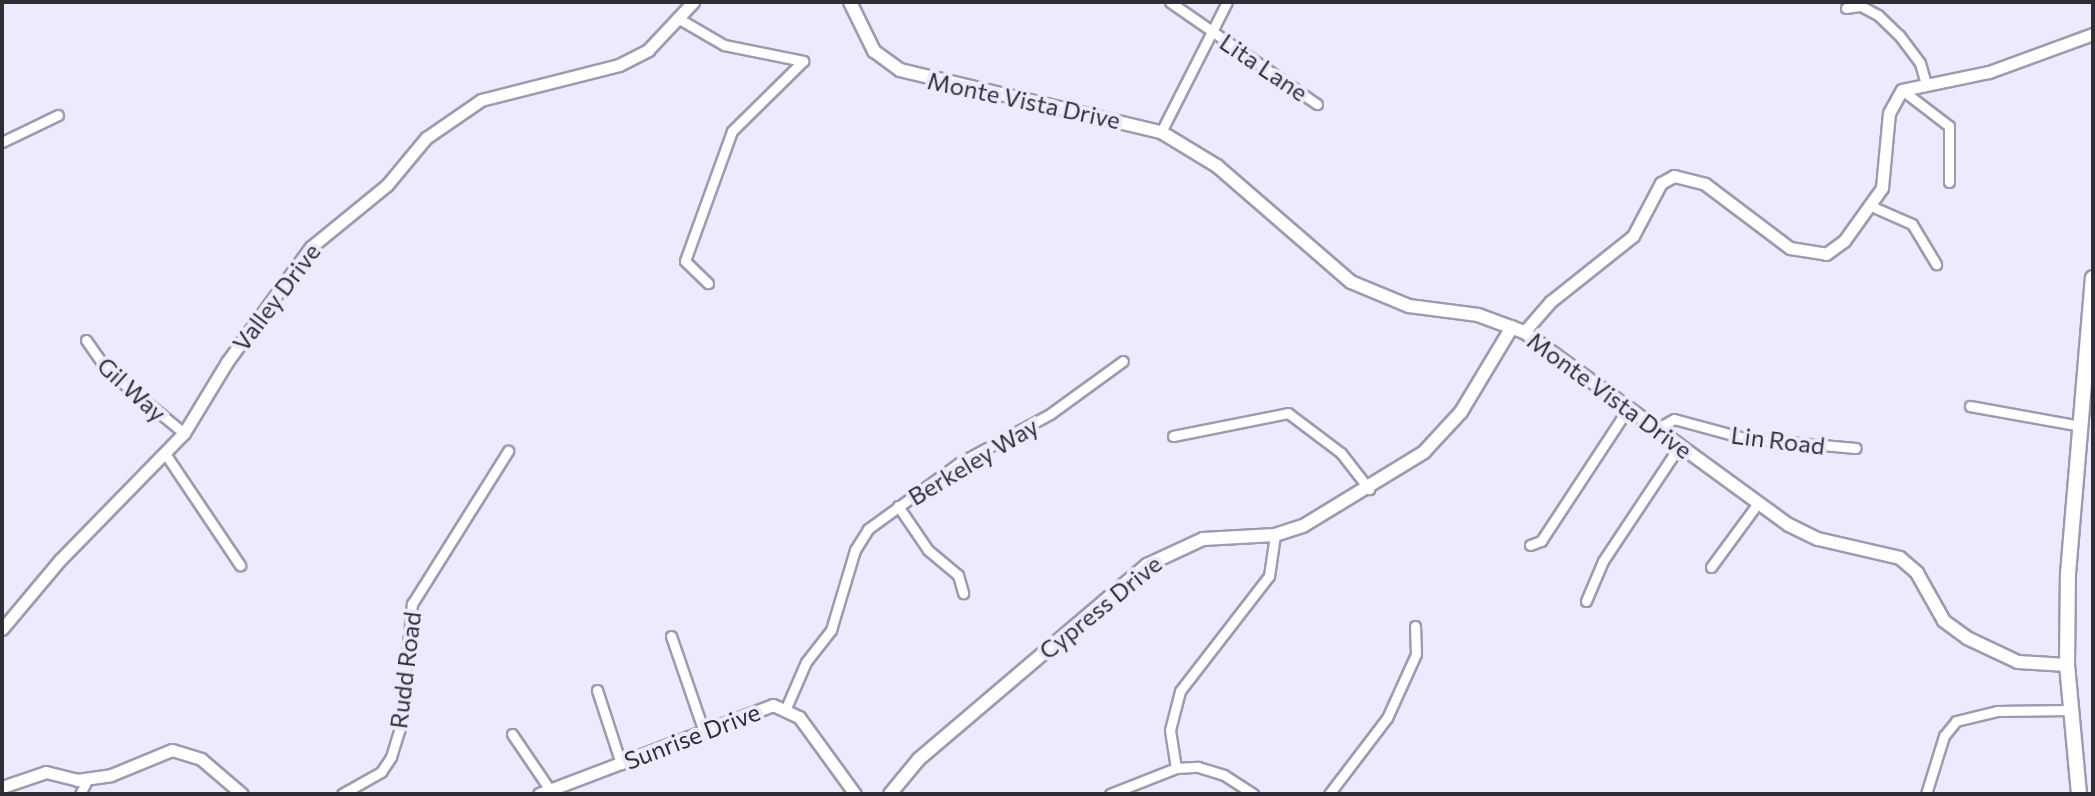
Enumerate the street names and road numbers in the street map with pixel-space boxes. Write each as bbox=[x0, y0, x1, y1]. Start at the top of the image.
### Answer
street label: Lita Lane bbox=[1215, 27, 1313, 107]
street label: Monte Vista Drive bbox=[925, 65, 1123, 135]
street label: Valley Drive bbox=[226, 237, 326, 357]
street label: Monte Vista Drive bbox=[1522, 326, 1698, 464]
street label: Gil Way bbox=[92, 351, 172, 427]
street label: Berkeley Way bbox=[903, 411, 1043, 511]
street label: Lin Road bbox=[1729, 420, 1827, 460]
street label: Cypress Drive bbox=[1033, 549, 1167, 665]
street label: Rudd Road bbox=[384, 610, 426, 730]
street label: Sunrise Drive bbox=[620, 697, 764, 775]

